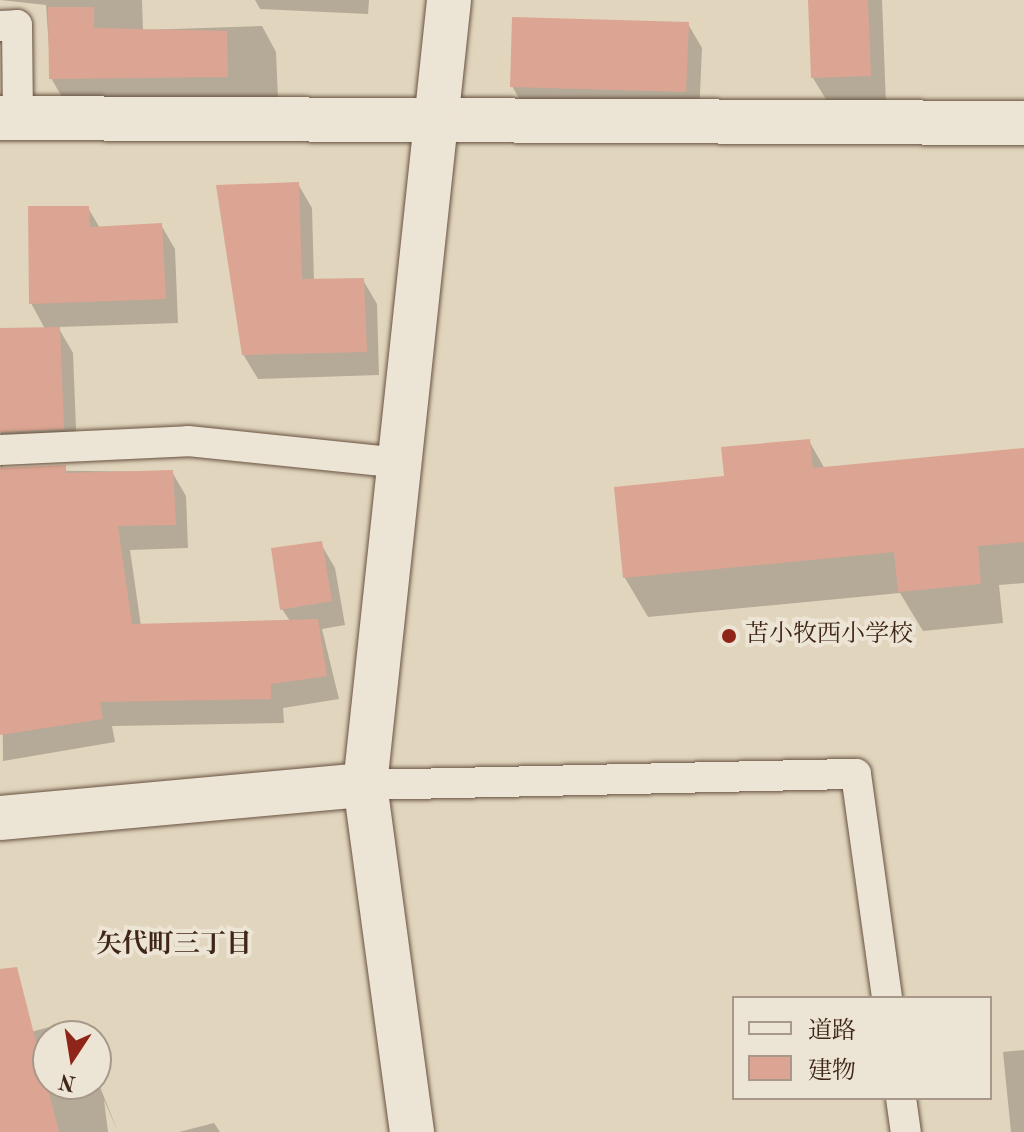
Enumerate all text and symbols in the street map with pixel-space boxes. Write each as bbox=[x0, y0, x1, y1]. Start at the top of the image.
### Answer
place label: 苫小牧西小学校 bbox=[745, 622, 913, 650]
marker: 苫小牧西小学校 bbox=[720, 627, 738, 645]
district label: 矢代町三丁目 bbox=[96, 930, 252, 962]
legend bbox=[732, 996, 992, 1100]
north arrow bbox=[32, 1020, 112, 1100]
text: 道路 bbox=[808, 1020, 856, 1044]
text: 建物 bbox=[808, 1060, 856, 1084]
text: N bbox=[57, 1069, 78, 1094]

